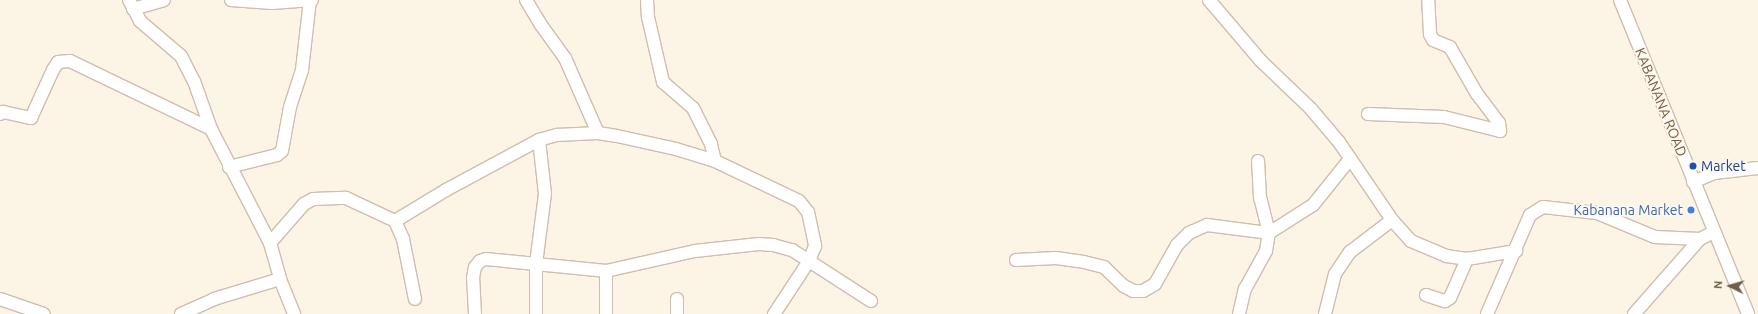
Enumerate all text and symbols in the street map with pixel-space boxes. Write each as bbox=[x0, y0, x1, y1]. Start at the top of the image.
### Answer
street label: KABANANA ROAD bbox=[1632, 45, 1690, 159]
place label: Market bbox=[1701, 158, 1746, 174]
marker: Market bbox=[1688, 161, 1698, 171]
place label: Kabanana Market bbox=[1574, 202, 1683, 218]
marker: Kabanana Market bbox=[1686, 205, 1696, 215]
north arrow bbox=[1710, 266, 1750, 306]
text: N bbox=[1712, 280, 1724, 290]

